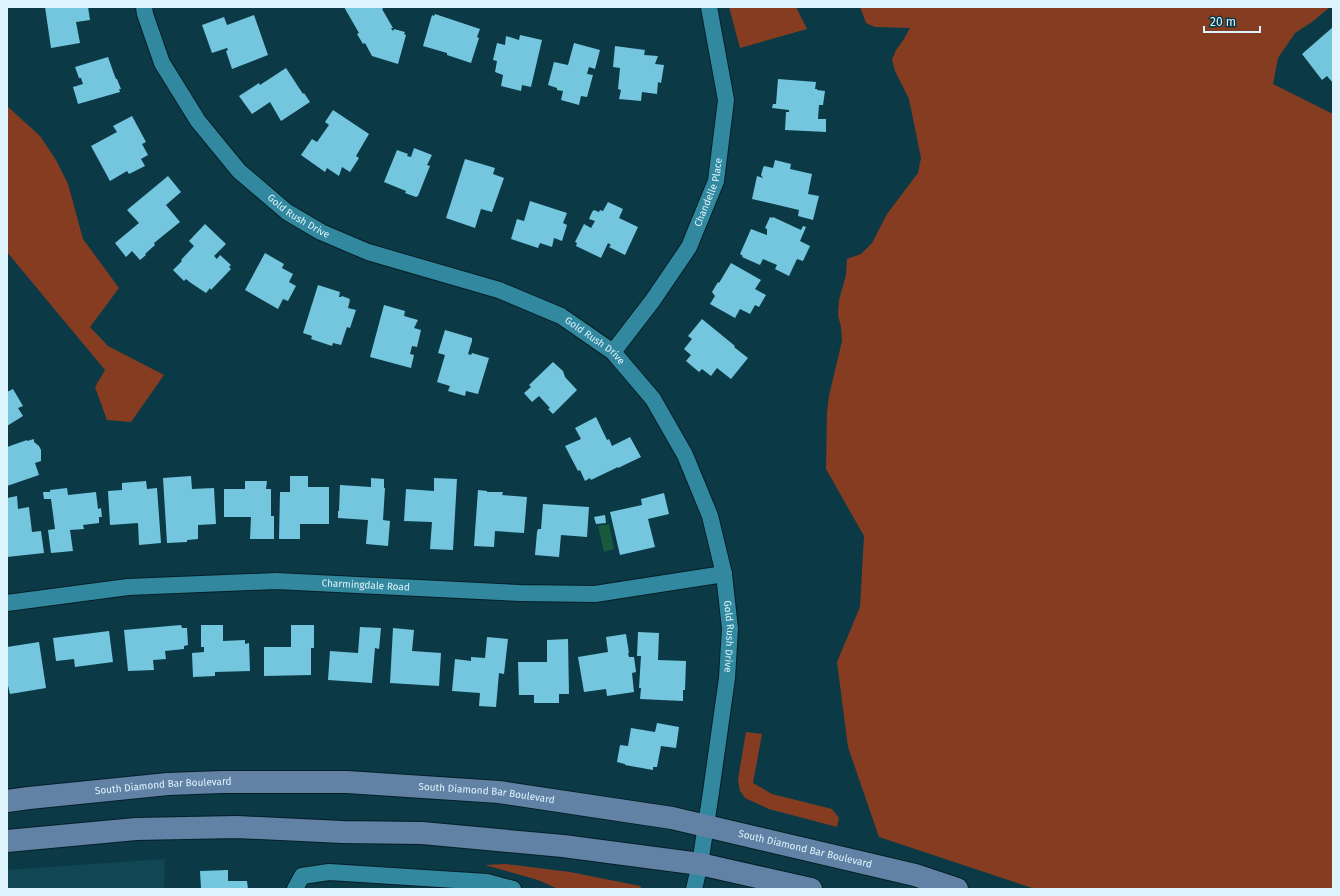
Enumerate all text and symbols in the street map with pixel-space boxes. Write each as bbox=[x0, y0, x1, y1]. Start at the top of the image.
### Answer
scale bar bbox=[1204, 8, 1260, 34]
text: 20 m bbox=[1210, 15, 1236, 29]
street label: Chandelle Place bbox=[692, 157, 725, 229]
street label: Gold Rush Drive bbox=[265, 192, 331, 241]
street label: Gold Rush Drive bbox=[562, 314, 627, 367]
street label: Charmingdale Road bbox=[321, 577, 410, 594]
street label: Gold Rush Drive bbox=[721, 600, 736, 673]
street label: South Diamond Bar Boulevard bbox=[94, 776, 232, 797]
street label: South Diamond Bar Boulevard bbox=[418, 781, 555, 806]
street label: South Diamond Bar Boulevard bbox=[737, 828, 873, 871]

